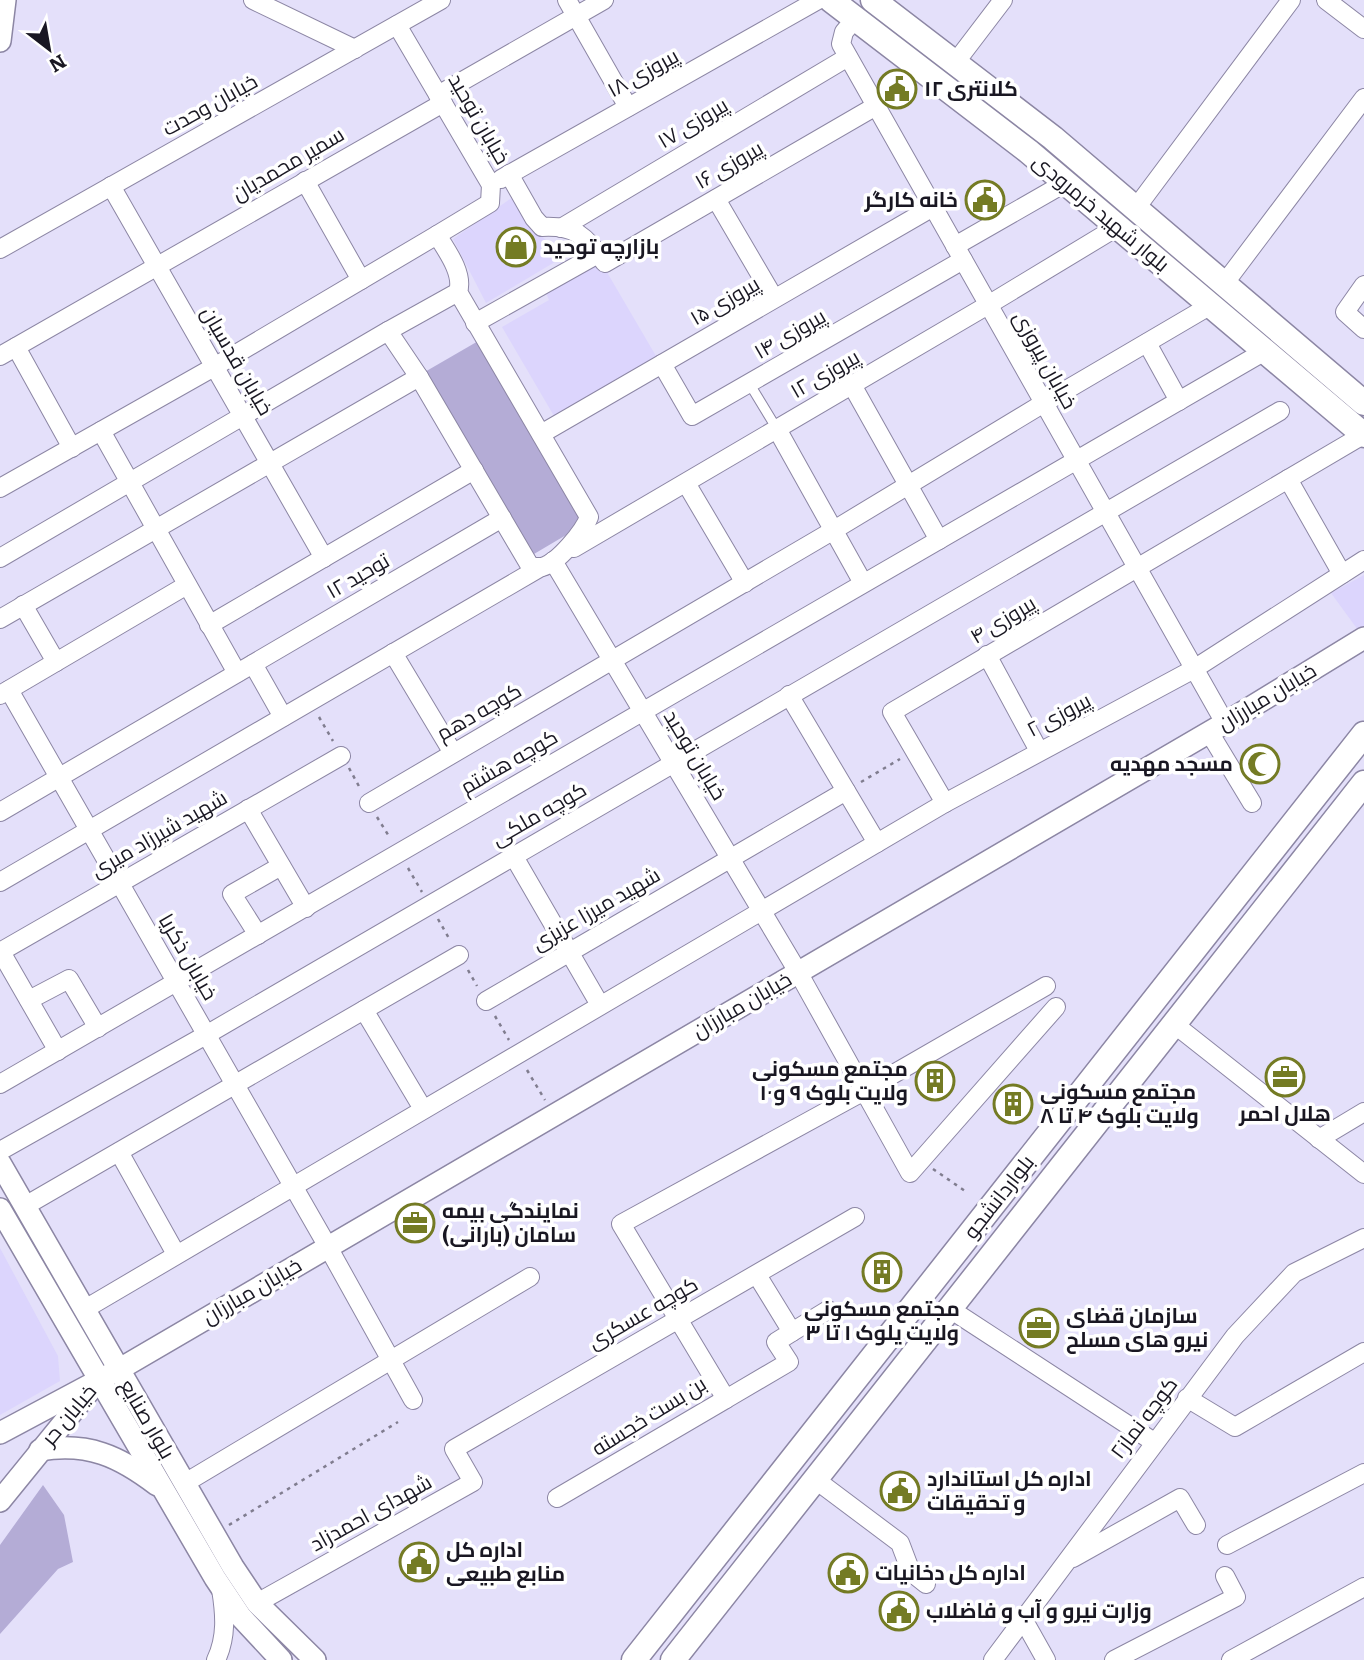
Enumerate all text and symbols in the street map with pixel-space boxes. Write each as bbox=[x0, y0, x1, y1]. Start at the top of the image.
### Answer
north arrow bbox=[14, 14, 84, 84]
street label: پیروزی ۱۸ bbox=[600, 38, 684, 104]
text: N bbox=[44, 48, 72, 81]
street label: خیابان وحدت bbox=[155, 64, 262, 142]
street label: خیابان توحید bbox=[443, 66, 520, 169]
public building icon: کلانتری ۱۲ bbox=[876, 68, 918, 110]
place label: کلانتری ۱۲ bbox=[924, 71, 1018, 102]
street label: پیروزی ۱۷ bbox=[650, 87, 734, 155]
street label: سمیر محمدیان bbox=[225, 117, 349, 207]
street label: پیروزی ۱۶ bbox=[688, 131, 769, 196]
street label: بلوار شهید خرمرودی bbox=[1027, 144, 1178, 278]
public building icon: خانه کارگر bbox=[964, 179, 1006, 221]
place label: خانه کارگر bbox=[863, 182, 958, 213]
shop icon: بازارچه توحید bbox=[495, 226, 537, 268]
place label: بازارچه توحید bbox=[543, 229, 659, 262]
street label: پیروزی ۱۵ bbox=[683, 266, 765, 332]
street label: خیابان قدسیان bbox=[195, 299, 283, 420]
street label: پیروزی ۱۴ bbox=[747, 299, 831, 366]
street label: خیابان پیروزی bbox=[1007, 304, 1087, 414]
street label: پیروزی ۱۲ bbox=[783, 339, 865, 405]
street label: توحید ۱۲ bbox=[319, 543, 395, 604]
street label: پیروزی ۴ bbox=[963, 586, 1041, 651]
street label: خیابان مبارزان bbox=[1210, 653, 1321, 737]
street label: کوچه دهم bbox=[429, 673, 527, 748]
street label: پیروزی ۲ bbox=[1020, 683, 1096, 744]
street label: خیابان توحید bbox=[658, 703, 736, 805]
street label: کوچه هشتم bbox=[453, 719, 563, 801]
mosque icon: مسجد مهدیه bbox=[1239, 743, 1281, 785]
place label: مسجد مهدیه bbox=[1110, 746, 1233, 777]
street label: کوچه ملکی bbox=[484, 772, 592, 853]
street label: شهید شیرزاد میری bbox=[84, 780, 232, 884]
street label: شهید میرزا عزیزی bbox=[525, 858, 665, 956]
street label: خیابان ذکریا bbox=[153, 907, 227, 1005]
street label: خیابان مبارزان bbox=[685, 962, 796, 1044]
place label: مجتمع مسکونی ولایت بلوک ۹ و۱۰ bbox=[752, 1051, 908, 1106]
office icon: هلال احمر bbox=[1264, 1056, 1306, 1098]
building icon: مجتمع مسکونی ولایت بلوک ۹ و۱۰ bbox=[914, 1060, 956, 1102]
place label: مجتمع مسکونی ولایت بلوک ۴ تا ۸ bbox=[1040, 1074, 1199, 1129]
building icon: مجتمع مسکونی ولایت بلوک ۴ تا ۸ bbox=[992, 1083, 1034, 1125]
place label: هلال احمر bbox=[1238, 1096, 1331, 1127]
street label: بلواردانشجو bbox=[954, 1147, 1040, 1244]
place label: نمایندگی بیمه سامان (بارانی) bbox=[442, 1193, 579, 1248]
office icon: نمایندگی بیمه سامان (بارانی) bbox=[394, 1202, 436, 1244]
street label: خیابان مبارزان bbox=[195, 1248, 306, 1330]
building icon: مجتمع مسکونی ولایت یلوک ۱ تا ۳ bbox=[861, 1251, 903, 1293]
street label: کوچه عسکری bbox=[581, 1267, 703, 1356]
place label: مجتمع مسکونی ولایت یلوک ۱ تا ۳ bbox=[804, 1291, 960, 1346]
place label: سازمان قضای نیرو های مسلح bbox=[1066, 1298, 1208, 1354]
office icon: سازمان قضای نیرو های مسلح bbox=[1018, 1307, 1060, 1349]
street label: بن بست خجسته bbox=[584, 1366, 711, 1462]
street label: کوچه نماز۲ bbox=[1101, 1369, 1184, 1465]
street label: بلوار صنایع bbox=[113, 1372, 185, 1464]
street label: خیابان حر bbox=[31, 1376, 102, 1452]
place label: اداره کل استاندارد و تحقیقات bbox=[927, 1461, 1092, 1516]
street label: شهدای احمدزاد bbox=[303, 1464, 436, 1557]
public building icon: اداره کل استاندارد و تحقیقات bbox=[879, 1470, 921, 1512]
place label: اداره کل منابع طبیعی bbox=[446, 1532, 565, 1588]
public building icon: اداره کل منابع طبیعی bbox=[398, 1541, 440, 1583]
public building icon: اداره کل دخانیات bbox=[827, 1552, 869, 1594]
place label: اداره کل دخانیات bbox=[875, 1555, 1026, 1586]
public building icon: وزارت نیرو و آب و فاضلاب bbox=[878, 1590, 920, 1632]
place label: وزارت نیرو و آب و فاضلاب bbox=[926, 1593, 1152, 1624]

